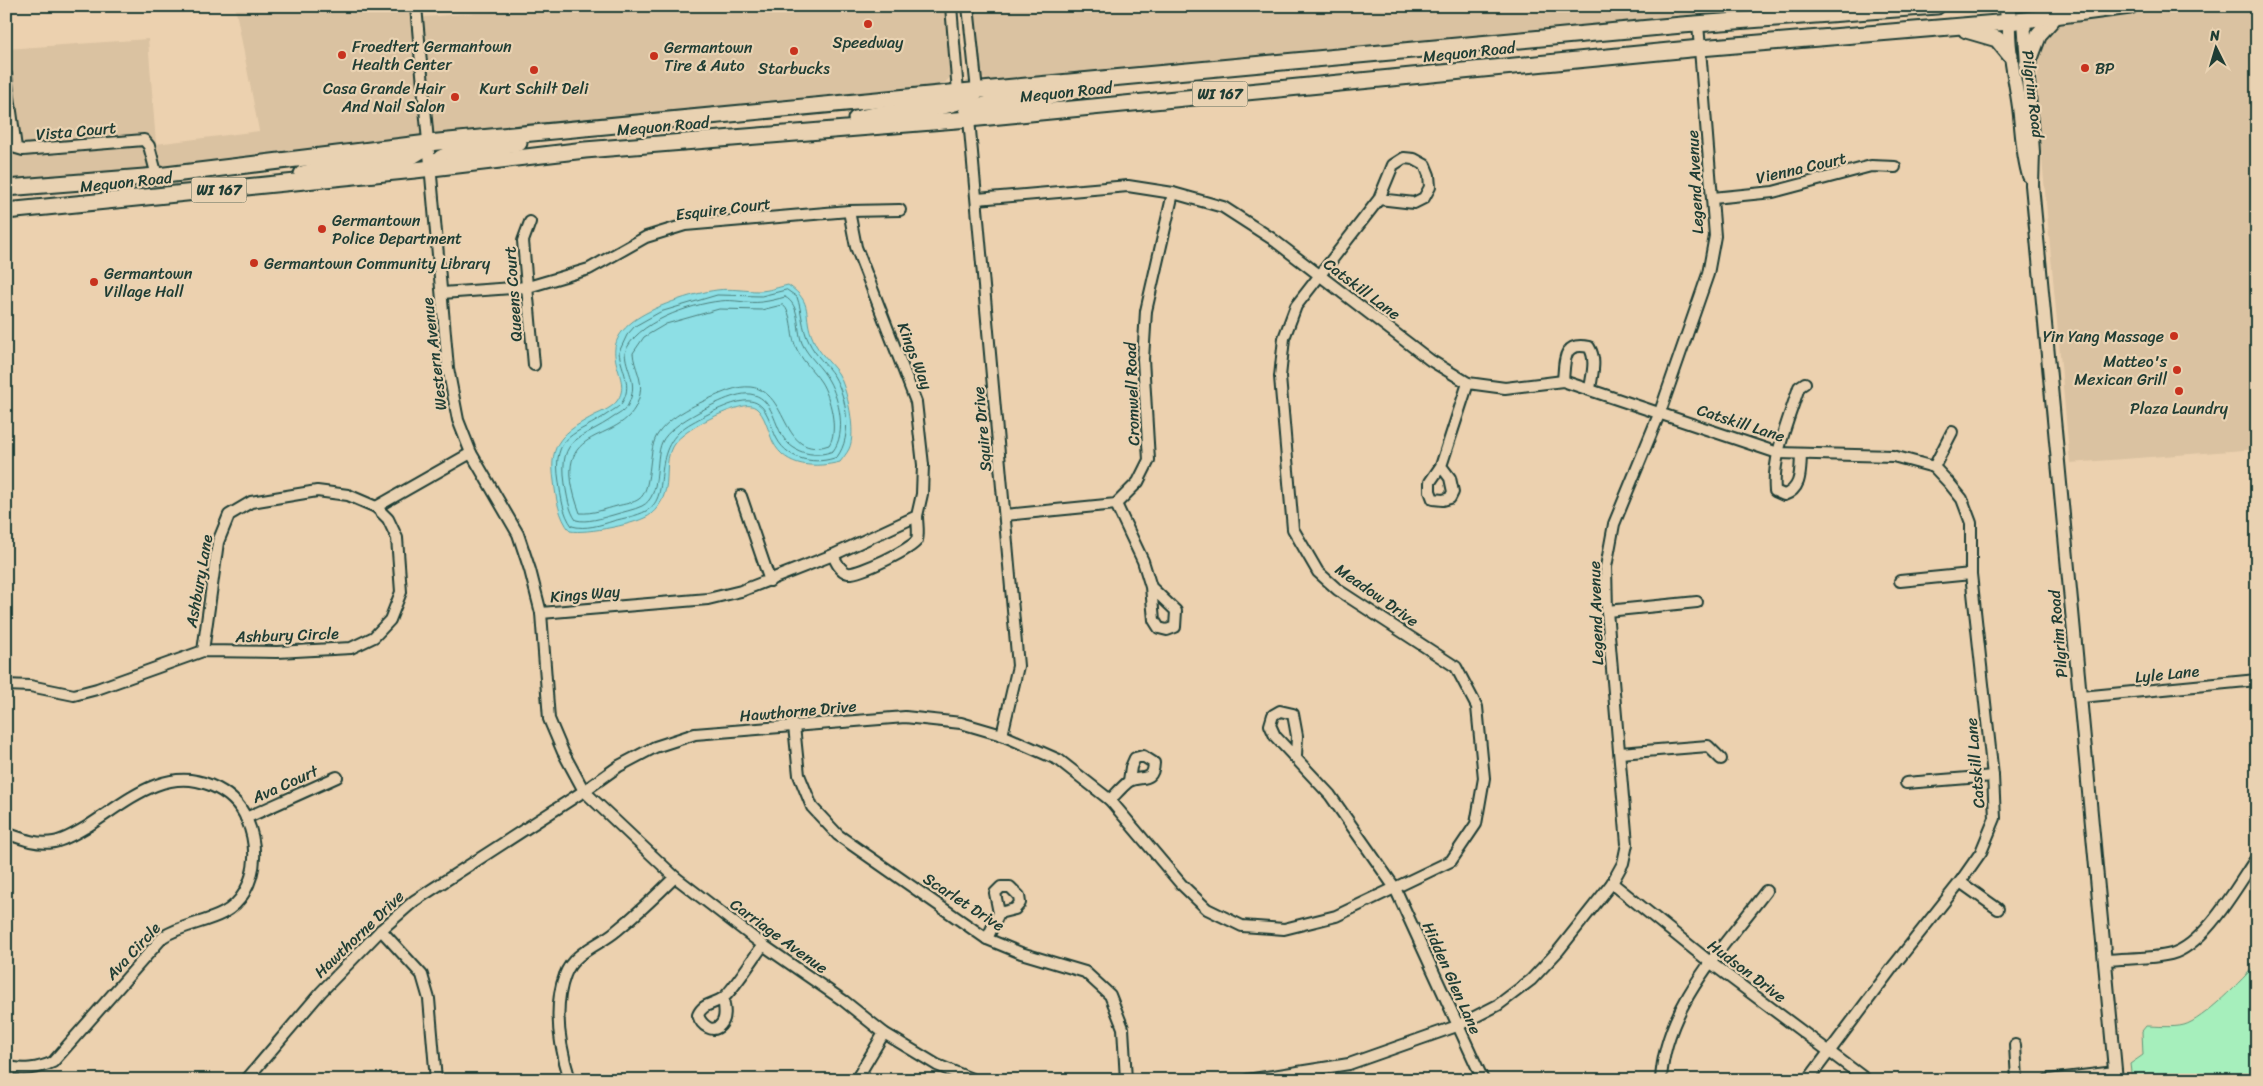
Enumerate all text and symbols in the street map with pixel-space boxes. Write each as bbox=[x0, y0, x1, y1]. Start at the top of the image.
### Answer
marker: Speedway bbox=[862, 18, 874, 30]
north arrow bbox=[2190, 22, 2240, 72]
text: N bbox=[2208, 23, 2221, 49]
place label: Speedway bbox=[833, 28, 904, 57]
place label: Froedtert Germantown Health Center bbox=[352, 32, 512, 79]
place label: Germantown Tire & Auto bbox=[664, 33, 753, 80]
street label: Mequon Road bbox=[1421, 33, 1518, 71]
marker: Starbucks bbox=[788, 45, 800, 57]
street label: Pilgrim Road bbox=[2013, 48, 2053, 141]
marker: Froedtert Germantown Health Center bbox=[336, 49, 348, 61]
marker: Germantown Tire & Auto bbox=[648, 50, 660, 62]
place label: Starbucks bbox=[758, 54, 830, 83]
place label: BP bbox=[2095, 54, 2115, 83]
marker: BP bbox=[2079, 62, 2091, 74]
marker: Kurt Schilt Deli bbox=[528, 64, 540, 76]
street label: Mequon Road bbox=[1018, 73, 1115, 111]
place label: Casa Grande Hair And Nail Salon bbox=[323, 74, 446, 121]
place label: Kurt Schilt Deli bbox=[480, 74, 589, 103]
road number: WI 167 bbox=[1192, 82, 1248, 106]
marker: Casa Grande Hair And Nail Salon bbox=[449, 91, 461, 103]
street label: Mequon Road bbox=[616, 107, 712, 144]
street label: Vista Court bbox=[35, 113, 117, 149]
street label: Legend Avenue bbox=[1678, 129, 1712, 235]
street label: Vienna Court bbox=[1753, 144, 1849, 192]
street label: Mequon Road bbox=[78, 163, 175, 201]
road number: WI 167 bbox=[192, 178, 246, 202]
street label: Esquire Court bbox=[674, 189, 772, 229]
place label: Germantown Police Department bbox=[332, 206, 462, 253]
marker: Germantown Police Department bbox=[316, 223, 328, 235]
street label: Queens Court bbox=[495, 245, 531, 343]
place label: Germantown Community Library bbox=[264, 249, 491, 278]
street label: Catskill Lane bbox=[1317, 250, 1407, 328]
marker: Germantown Community Library bbox=[248, 257, 260, 269]
place label: Germantown Village Hall bbox=[104, 259, 193, 306]
marker: Germantown Village Hall bbox=[88, 276, 100, 288]
street label: Western Avenue bbox=[413, 296, 455, 412]
street label: Kings Way bbox=[889, 318, 941, 395]
place label: Yin Yang Massage bbox=[2043, 322, 2164, 351]
marker: Yin Yang Massage bbox=[2168, 330, 2180, 342]
street label: Cromwell Road bbox=[1116, 340, 1148, 446]
place label: Matteo's Mexican Grill bbox=[2074, 347, 2168, 394]
marker: Matteo's Mexican Grill bbox=[2171, 364, 2183, 376]
street label: Squire Drive bbox=[964, 385, 1000, 473]
marker: Plaza Laundry bbox=[2173, 385, 2185, 397]
place label: Plaza Laundry bbox=[2130, 394, 2229, 423]
street label: Catskill Lane bbox=[1693, 395, 1789, 451]
street label: Ashbury Lane bbox=[176, 532, 222, 631]
street label: Meadow Drive bbox=[1329, 555, 1425, 635]
street label: Legend Avenue bbox=[1580, 560, 1612, 666]
street label: Kings Way bbox=[549, 576, 622, 612]
street label: Pilgrim Road bbox=[2040, 587, 2076, 679]
street label: Ashbury Circle bbox=[234, 619, 340, 651]
street label: Lyle Lane bbox=[2133, 656, 2201, 692]
street label: Hawthorne Drive bbox=[738, 691, 858, 731]
street label: Catskill Lane bbox=[1957, 716, 1993, 810]
street label: Ava Court bbox=[246, 756, 323, 812]
street label: Scarlet Drive bbox=[917, 865, 1011, 939]
street label: Hawthorne Drive bbox=[307, 883, 411, 985]
street label: Carriage Avenue bbox=[724, 890, 834, 982]
street label: Ava Circle bbox=[97, 915, 168, 988]
street label: Hidden Glen Lane bbox=[1414, 917, 1490, 1039]
street label: Hudson Drive bbox=[1701, 931, 1793, 1011]

